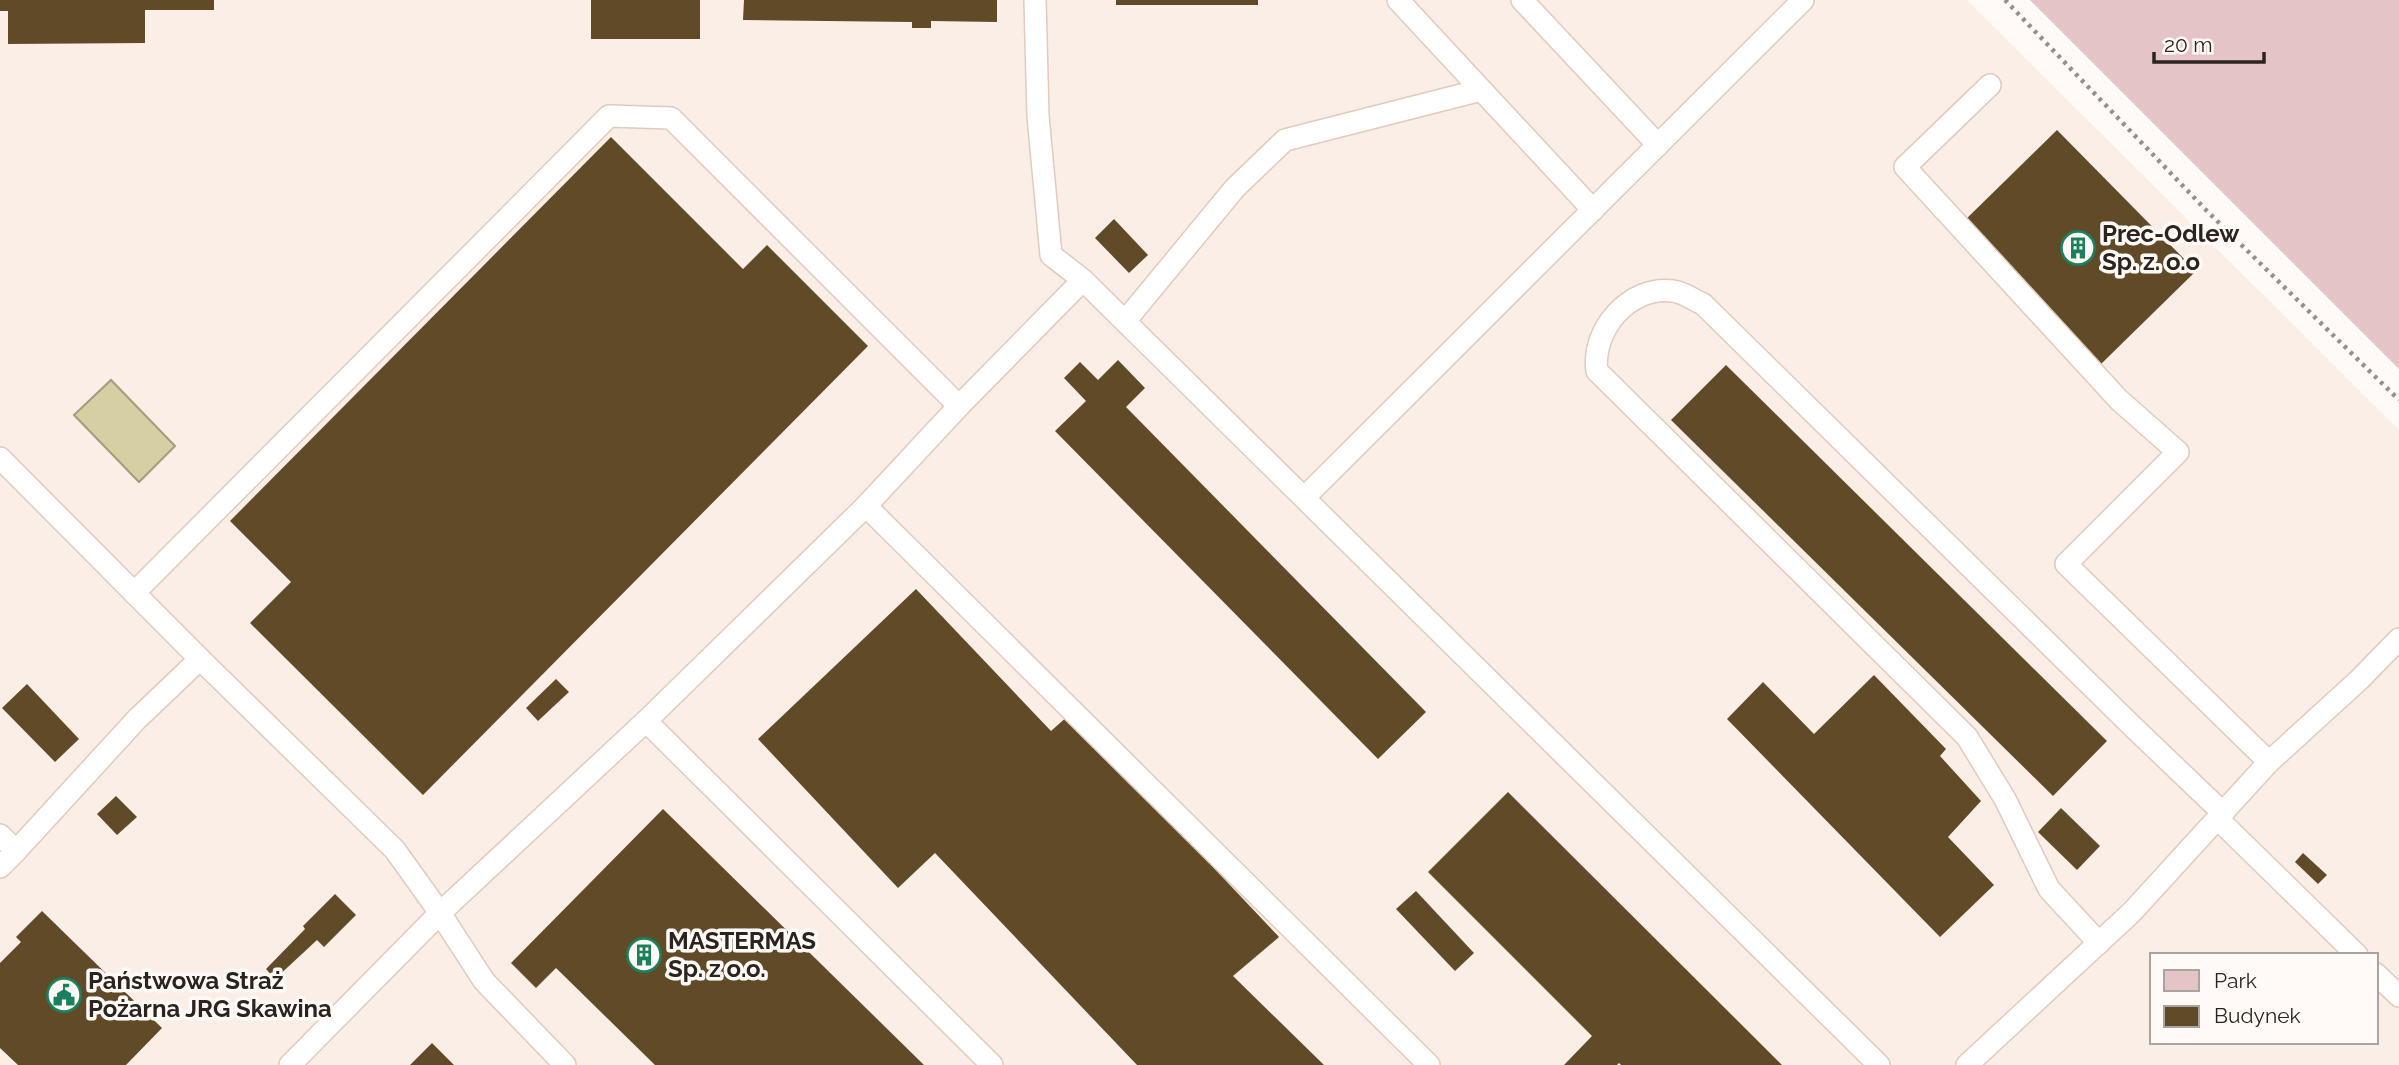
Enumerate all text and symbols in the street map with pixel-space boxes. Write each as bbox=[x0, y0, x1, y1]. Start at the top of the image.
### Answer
scale bar bbox=[2154, 21, 2264, 65]
text: 20 m bbox=[2164, 32, 2212, 57]
place label: Prec-Odlew Sp. z. o.o bbox=[2102, 219, 2240, 276]
building icon: Prec-Odlew Sp. z. o.o bbox=[2059, 229, 2097, 267]
place label: MASTERMAS Sp. z o.o. bbox=[668, 926, 816, 983]
building icon: MASTERMAS Sp. z o.o. bbox=[625, 936, 663, 974]
legend bbox=[2150, 953, 2378, 1044]
place label: Państwowa Straż Pożarna JRG Skawina bbox=[88, 966, 332, 1023]
text: Park bbox=[2214, 968, 2257, 993]
public building icon: Państwowa Straż Pożarna JRG Skawina bbox=[45, 976, 83, 1014]
text: Budynek bbox=[2214, 1003, 2301, 1028]

